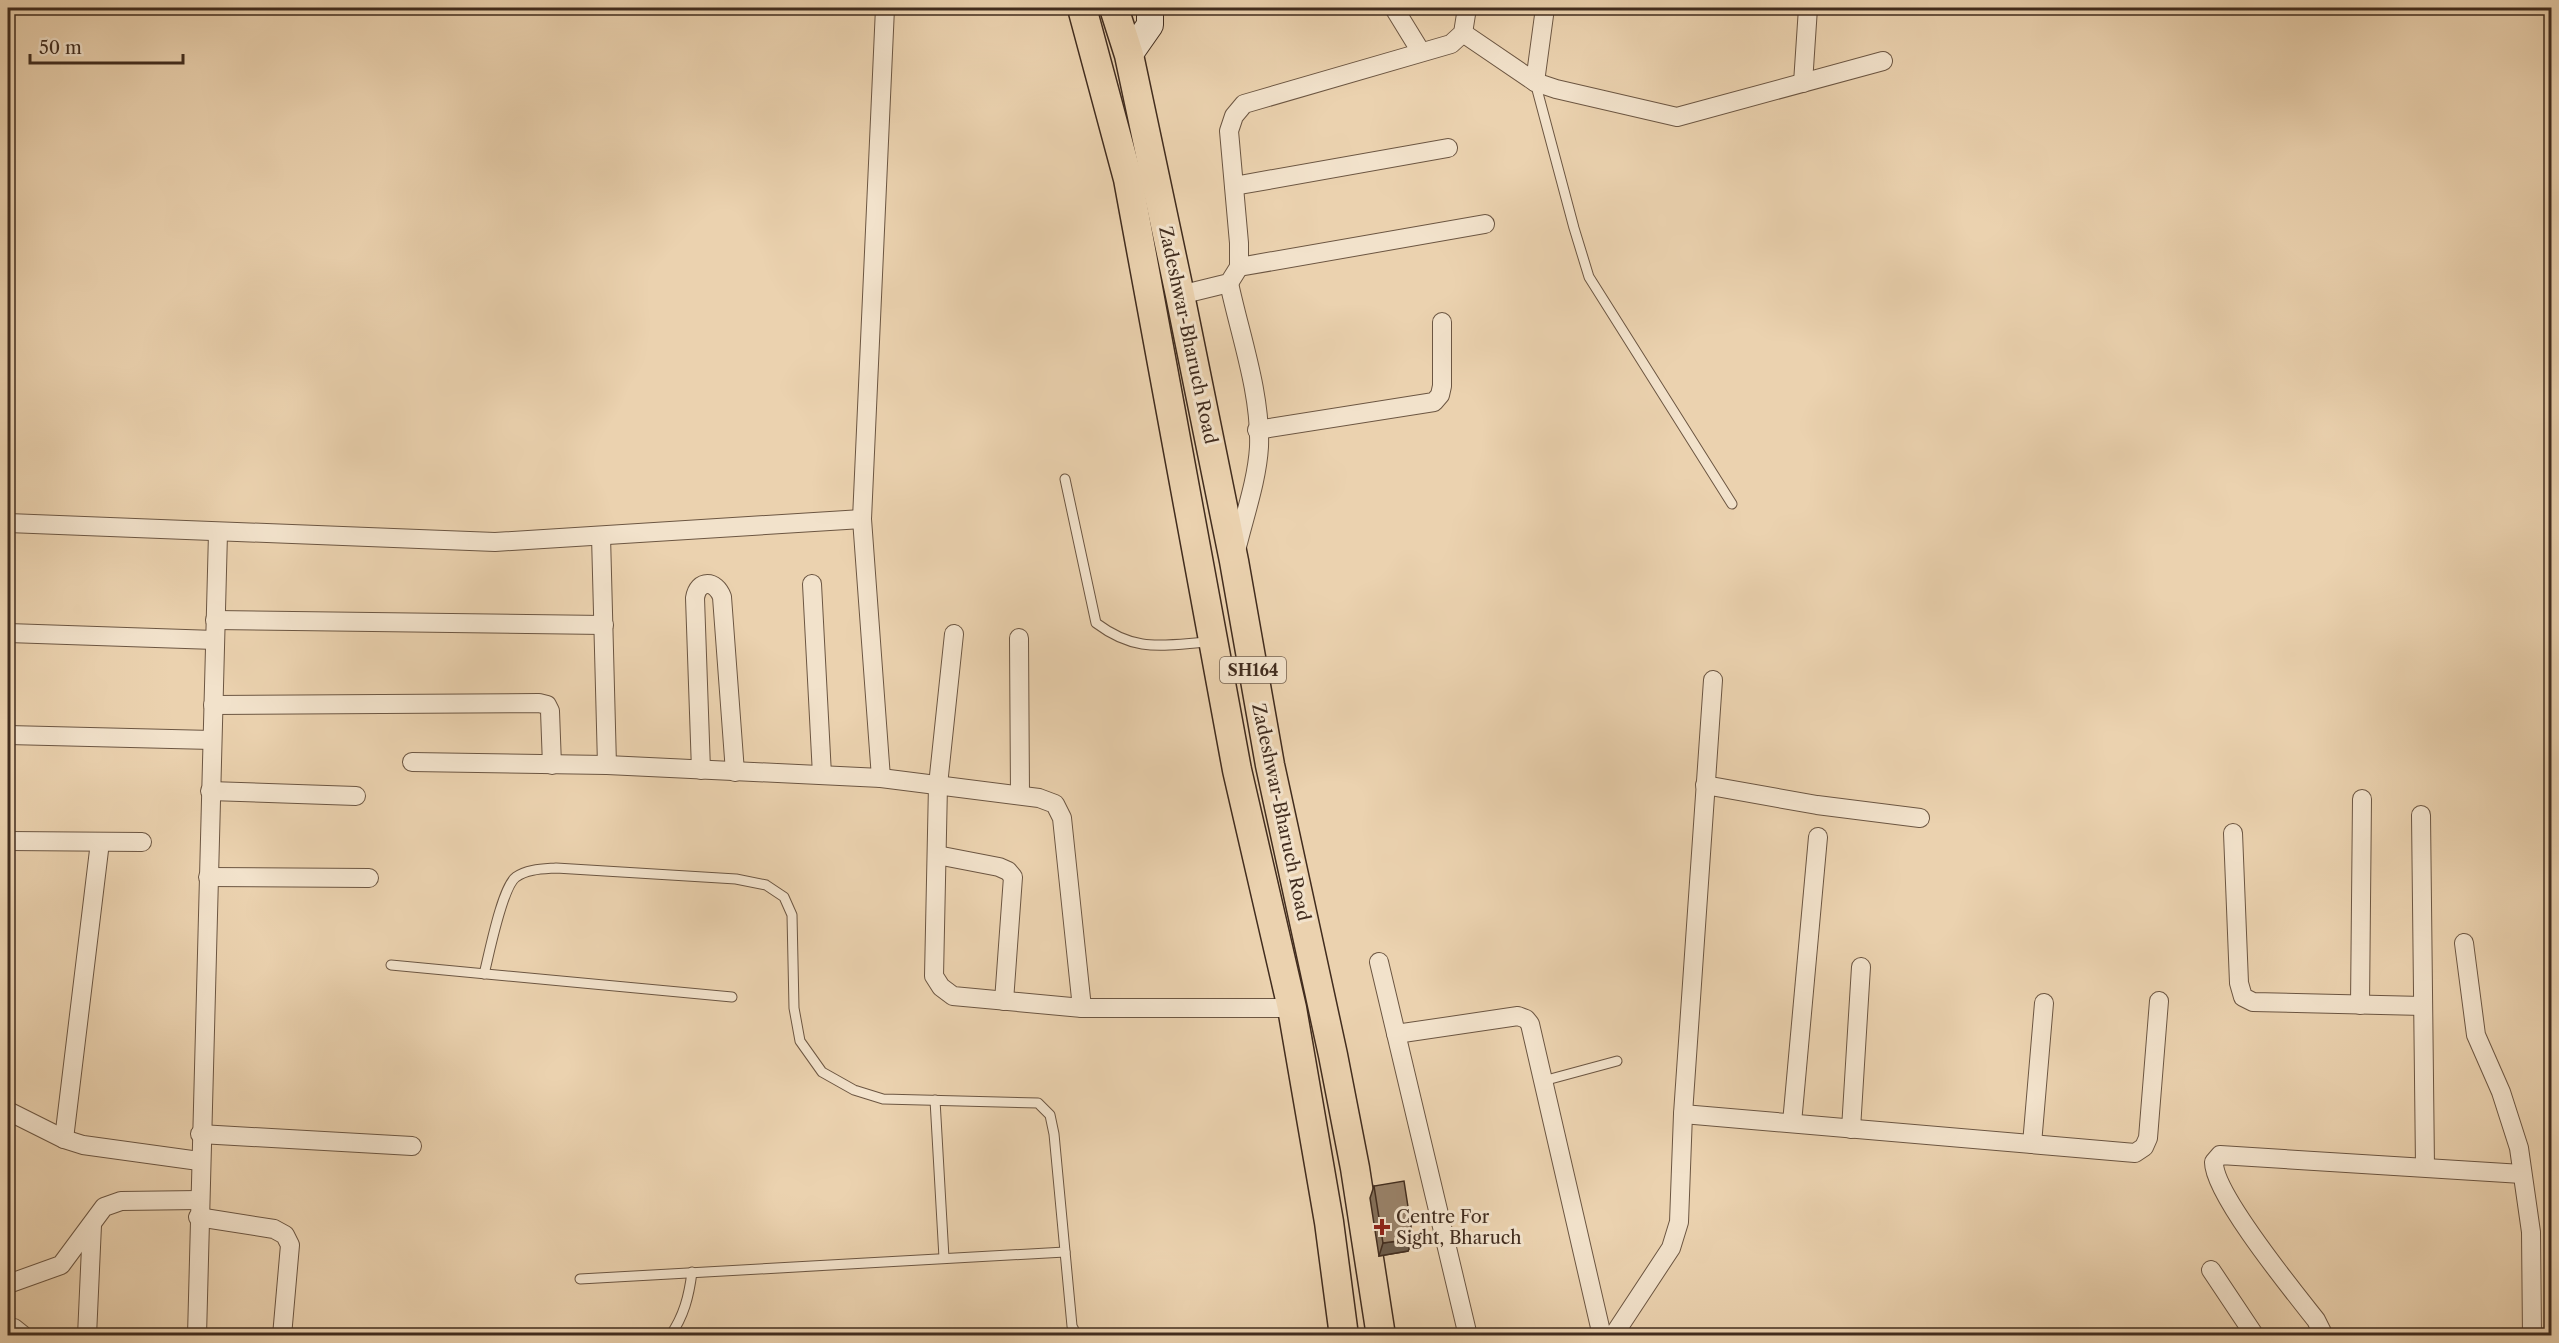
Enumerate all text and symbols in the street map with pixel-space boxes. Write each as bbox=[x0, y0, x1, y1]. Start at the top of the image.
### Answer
scale bar bbox=[30, 27, 183, 65]
text: 50 m bbox=[39, 37, 82, 59]
street label: Zadeshwar-Bharuch Road bbox=[1154, 224, 1222, 446]
road number: SH164 bbox=[1220, 657, 1286, 683]
street label: Zadeshwar-Bharuch Road bbox=[1247, 701, 1315, 923]
place label: Centre For Sight, Bharuch bbox=[1396, 1206, 1522, 1249]
marker: Centre For Sight, Bharuch bbox=[1373, 1218, 1391, 1236]

